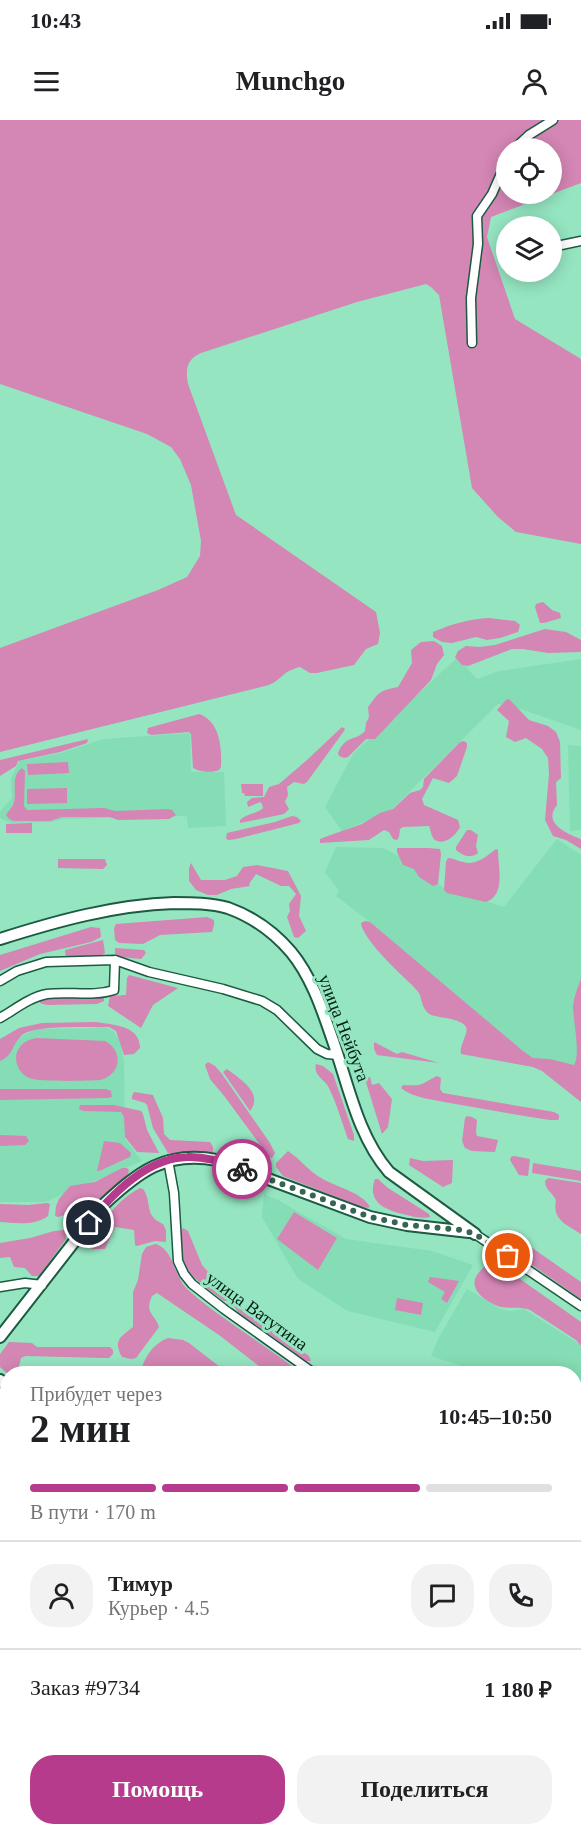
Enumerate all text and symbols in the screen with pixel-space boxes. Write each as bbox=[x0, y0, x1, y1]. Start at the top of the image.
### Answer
text: 10:43 bbox=[30, 8, 81, 33]
icon: menu bbox=[30, 65, 63, 98]
icon: person bbox=[518, 65, 551, 98]
text: Munchgo bbox=[236, 66, 345, 96]
map controls bbox=[496, 138, 562, 282]
button: locate bbox=[496, 138, 562, 204]
button: layers bbox=[496, 216, 562, 282]
street label: улица Нейбута bbox=[314, 972, 374, 1084]
courier bbox=[212, 1139, 272, 1199]
icon: bike bbox=[226, 1153, 259, 1186]
pin bbox=[63, 1197, 114, 1248]
icon: home bbox=[72, 1206, 105, 1239]
pin bbox=[482, 1230, 533, 1281]
icon: bag bbox=[491, 1239, 524, 1272]
street label: улица Ватутина bbox=[202, 1268, 312, 1354]
text: Прибудет через bbox=[30, 1383, 162, 1405]
text: 10:45–10:50 bbox=[438, 1404, 552, 1429]
text: 2 мин bbox=[30, 1407, 131, 1450]
text: В пути · 170 m bbox=[30, 1501, 156, 1523]
button: person bbox=[30, 1564, 93, 1627]
button: chat bbox=[411, 1564, 474, 1627]
button: phone bbox=[489, 1564, 552, 1627]
text: Тимур bbox=[108, 1571, 173, 1596]
text: Курьер · 4.5 bbox=[108, 1597, 210, 1619]
text: Заказ #9734 bbox=[30, 1675, 140, 1700]
text: 1 180 ₽ bbox=[484, 1677, 552, 1702]
button: Помощь bbox=[30, 1755, 285, 1824]
button: Поделиться bbox=[297, 1755, 552, 1824]

